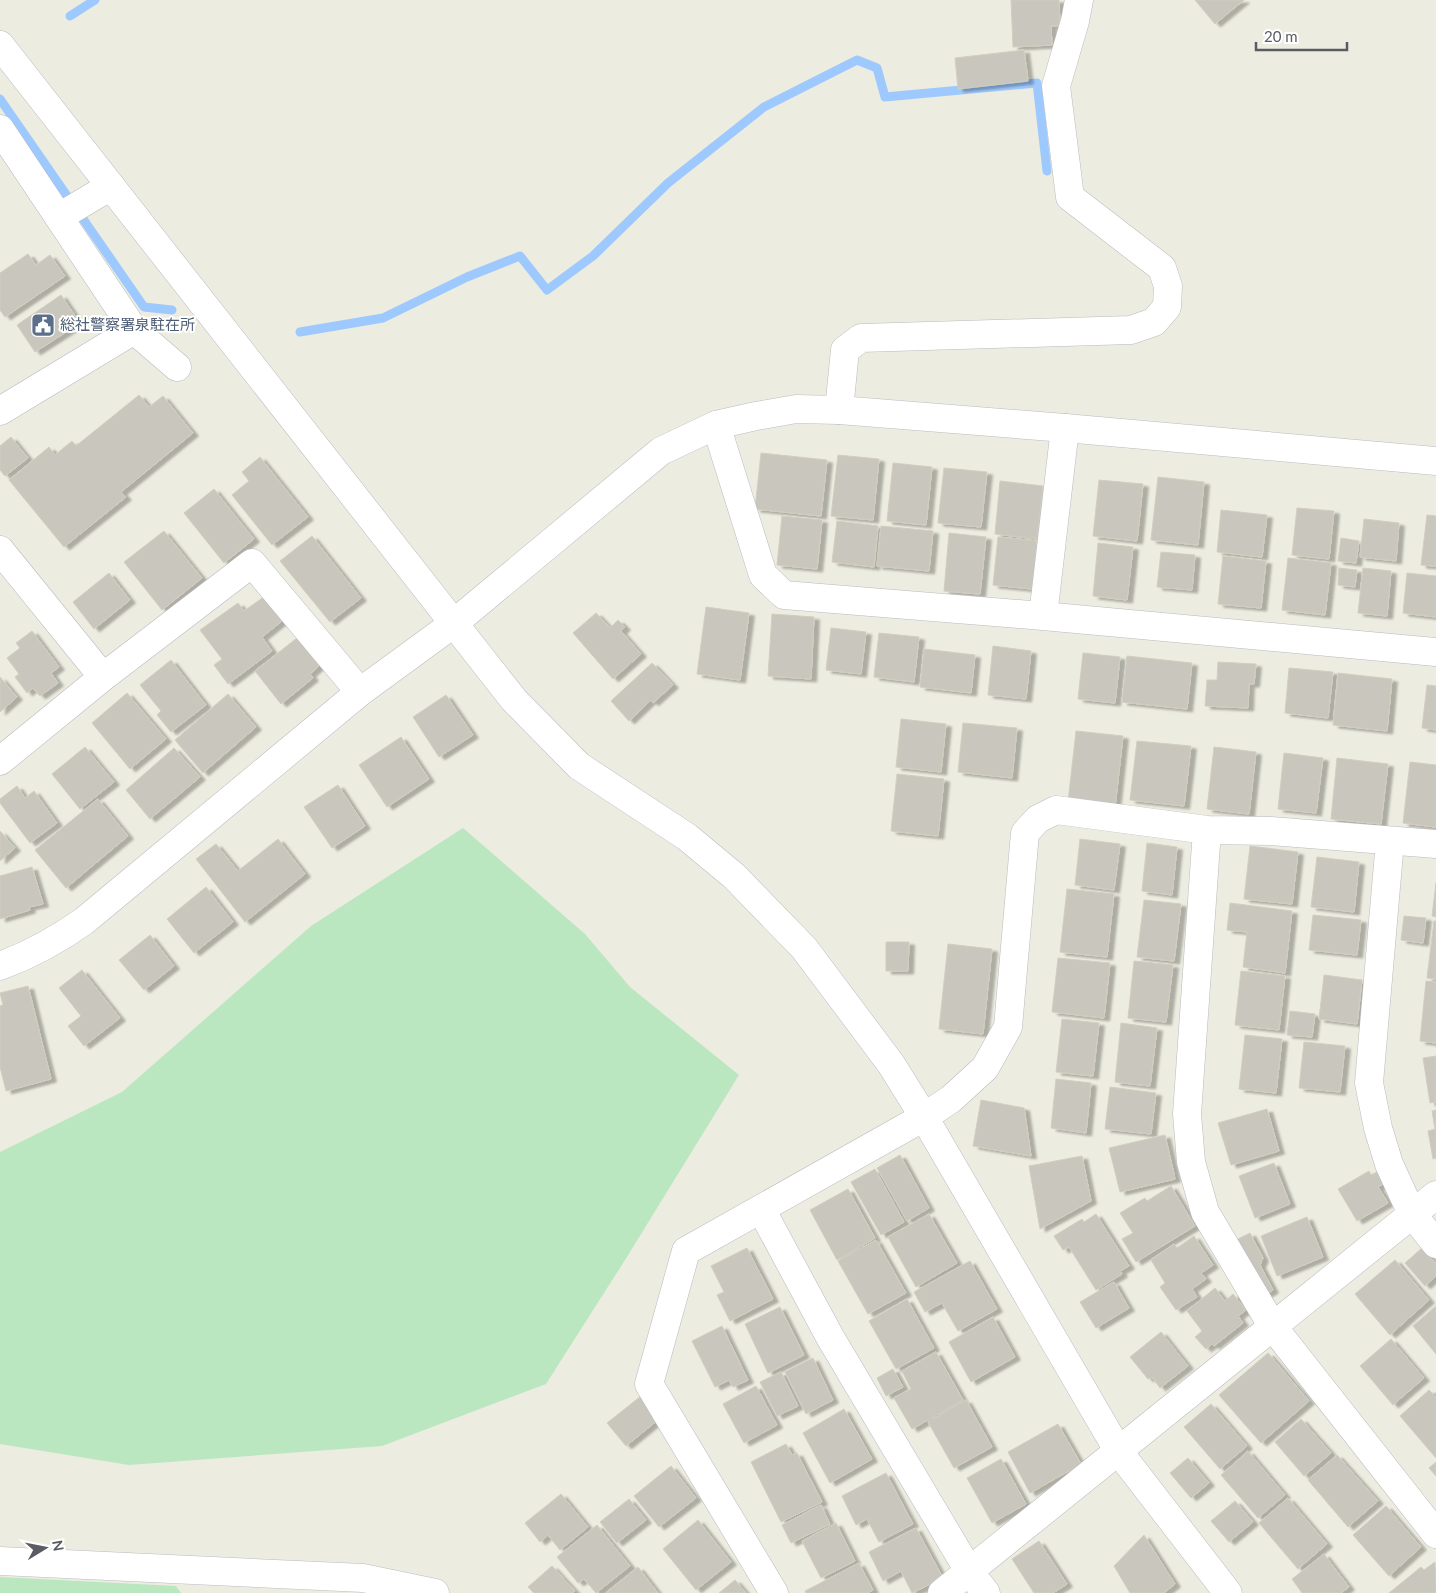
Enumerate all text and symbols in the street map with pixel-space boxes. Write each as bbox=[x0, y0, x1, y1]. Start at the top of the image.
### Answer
scale bar bbox=[1256, 20, 1347, 52]
text: 20 m bbox=[1264, 27, 1298, 45]
public building icon: 総社警察署泉駐在所 bbox=[30, 312, 56, 338]
place label: 総社警察署泉駐在所 bbox=[60, 315, 195, 333]
north arrow bbox=[20, 1523, 70, 1573]
text: N bbox=[49, 1539, 68, 1552]

